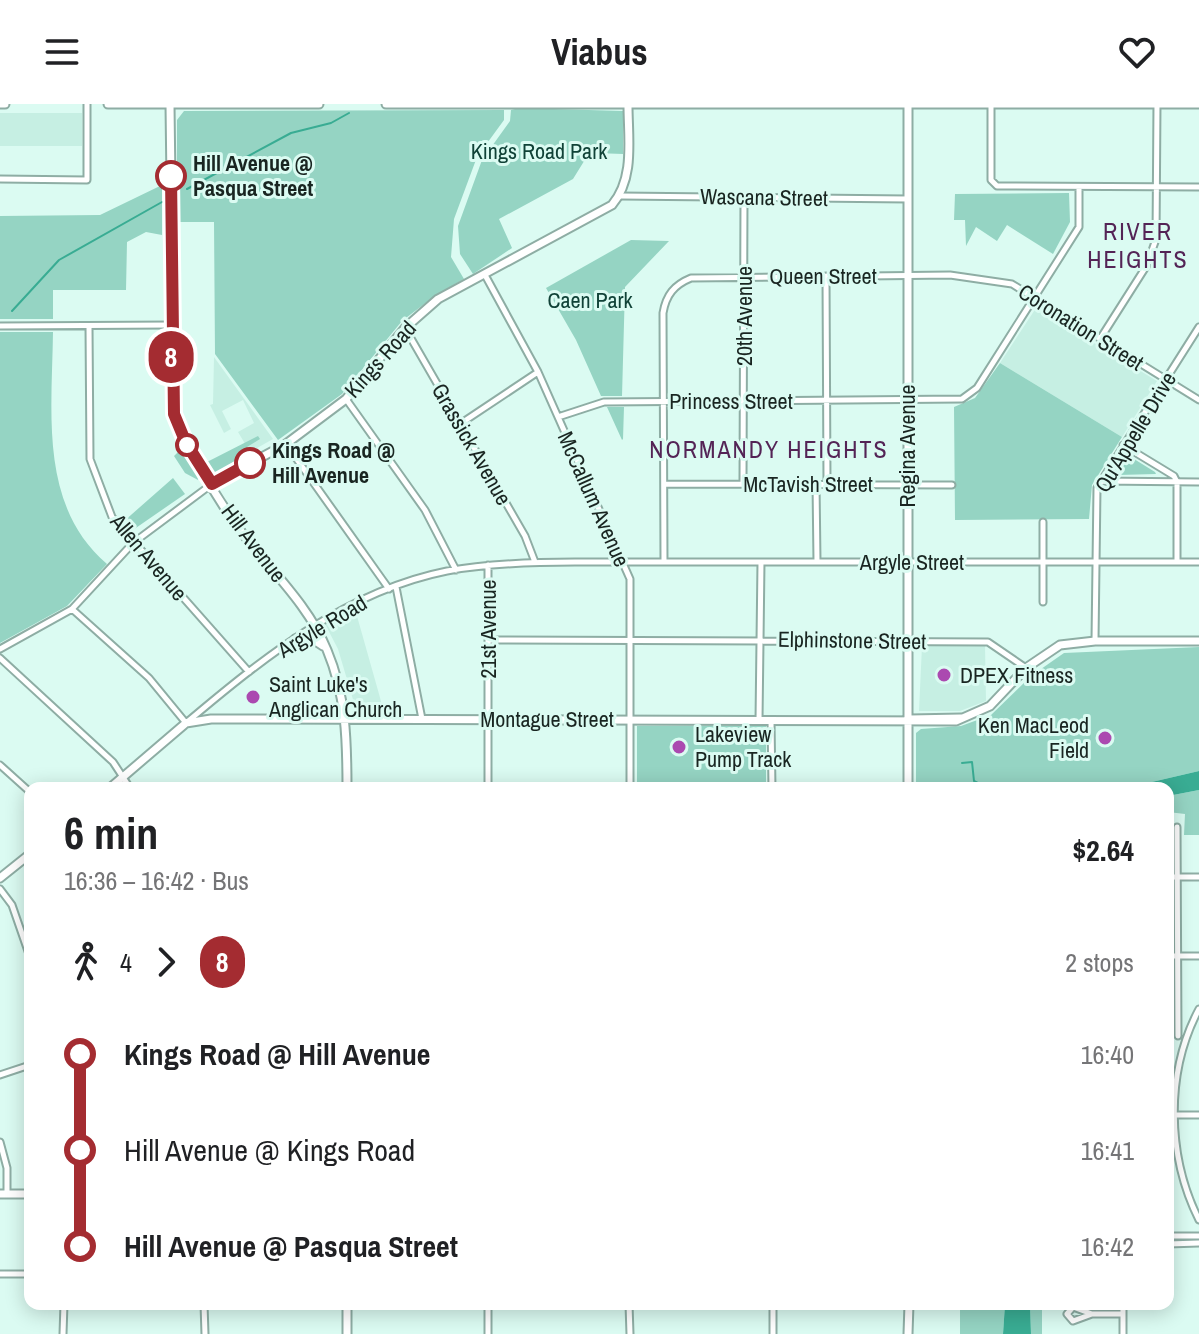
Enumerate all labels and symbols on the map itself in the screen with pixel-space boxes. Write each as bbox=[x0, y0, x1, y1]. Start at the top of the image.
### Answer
park label: Kings Road Park bbox=[471, 136, 608, 166]
place label: Hill Avenue @ Pasqua Street bbox=[193, 148, 313, 203]
marker: Hill Avenue @ Pasqua Street bbox=[156, 161, 186, 191]
street label: Wascana Street bbox=[700, 181, 828, 213]
district label: RIVER HEIGHTS bbox=[1087, 215, 1189, 275]
street label: Queen Street bbox=[769, 261, 877, 291]
street label: 20th Avenue bbox=[729, 266, 759, 366]
street label: Coronation Street bbox=[1013, 277, 1149, 377]
park label: Caen Park bbox=[547, 285, 634, 315]
street label: Kings Road bbox=[337, 314, 423, 404]
line badge: 8 bbox=[145, 331, 197, 383]
street label: Qu'Appelle Drive bbox=[1087, 366, 1183, 498]
street label: Grassick Avenue bbox=[425, 378, 519, 510]
street label: Regina Avenue bbox=[892, 384, 922, 508]
street label: Princess Street bbox=[669, 386, 793, 416]
street label: McCallum Avenue bbox=[551, 427, 637, 571]
district label: NORMANDY HEIGHTS bbox=[649, 433, 889, 465]
unlabelled marker bbox=[176, 434, 198, 456]
place label: Kings Road @ Hill Avenue bbox=[272, 435, 395, 490]
marker: Kings Road @ Hill Avenue bbox=[235, 448, 265, 478]
street label: McTavish Street bbox=[743, 469, 873, 499]
street label: Hill Avenue bbox=[215, 498, 293, 588]
street label: Allen Avenue bbox=[103, 506, 194, 607]
street label: Argyle Street bbox=[859, 547, 964, 577]
street label: 21st Avenue bbox=[473, 579, 503, 679]
street label: Argyle Road bbox=[271, 588, 372, 665]
street label: Elphinstone Street bbox=[778, 624, 926, 656]
place label: DPEX Fitness bbox=[960, 660, 1073, 690]
marker: DPEX Fitness bbox=[935, 666, 953, 684]
place label: Saint Luke's Anglican Church bbox=[268, 669, 402, 724]
marker: Saint Luke's Anglican Church bbox=[244, 688, 262, 706]
street label: Montague Street bbox=[480, 704, 614, 734]
place label: Ken MacLeod Field bbox=[978, 710, 1089, 765]
place label: Lakeview Pump Track bbox=[695, 719, 792, 774]
marker: Ken MacLeod Field bbox=[1096, 729, 1114, 747]
marker: Lakeview Pump Track bbox=[670, 738, 688, 756]

